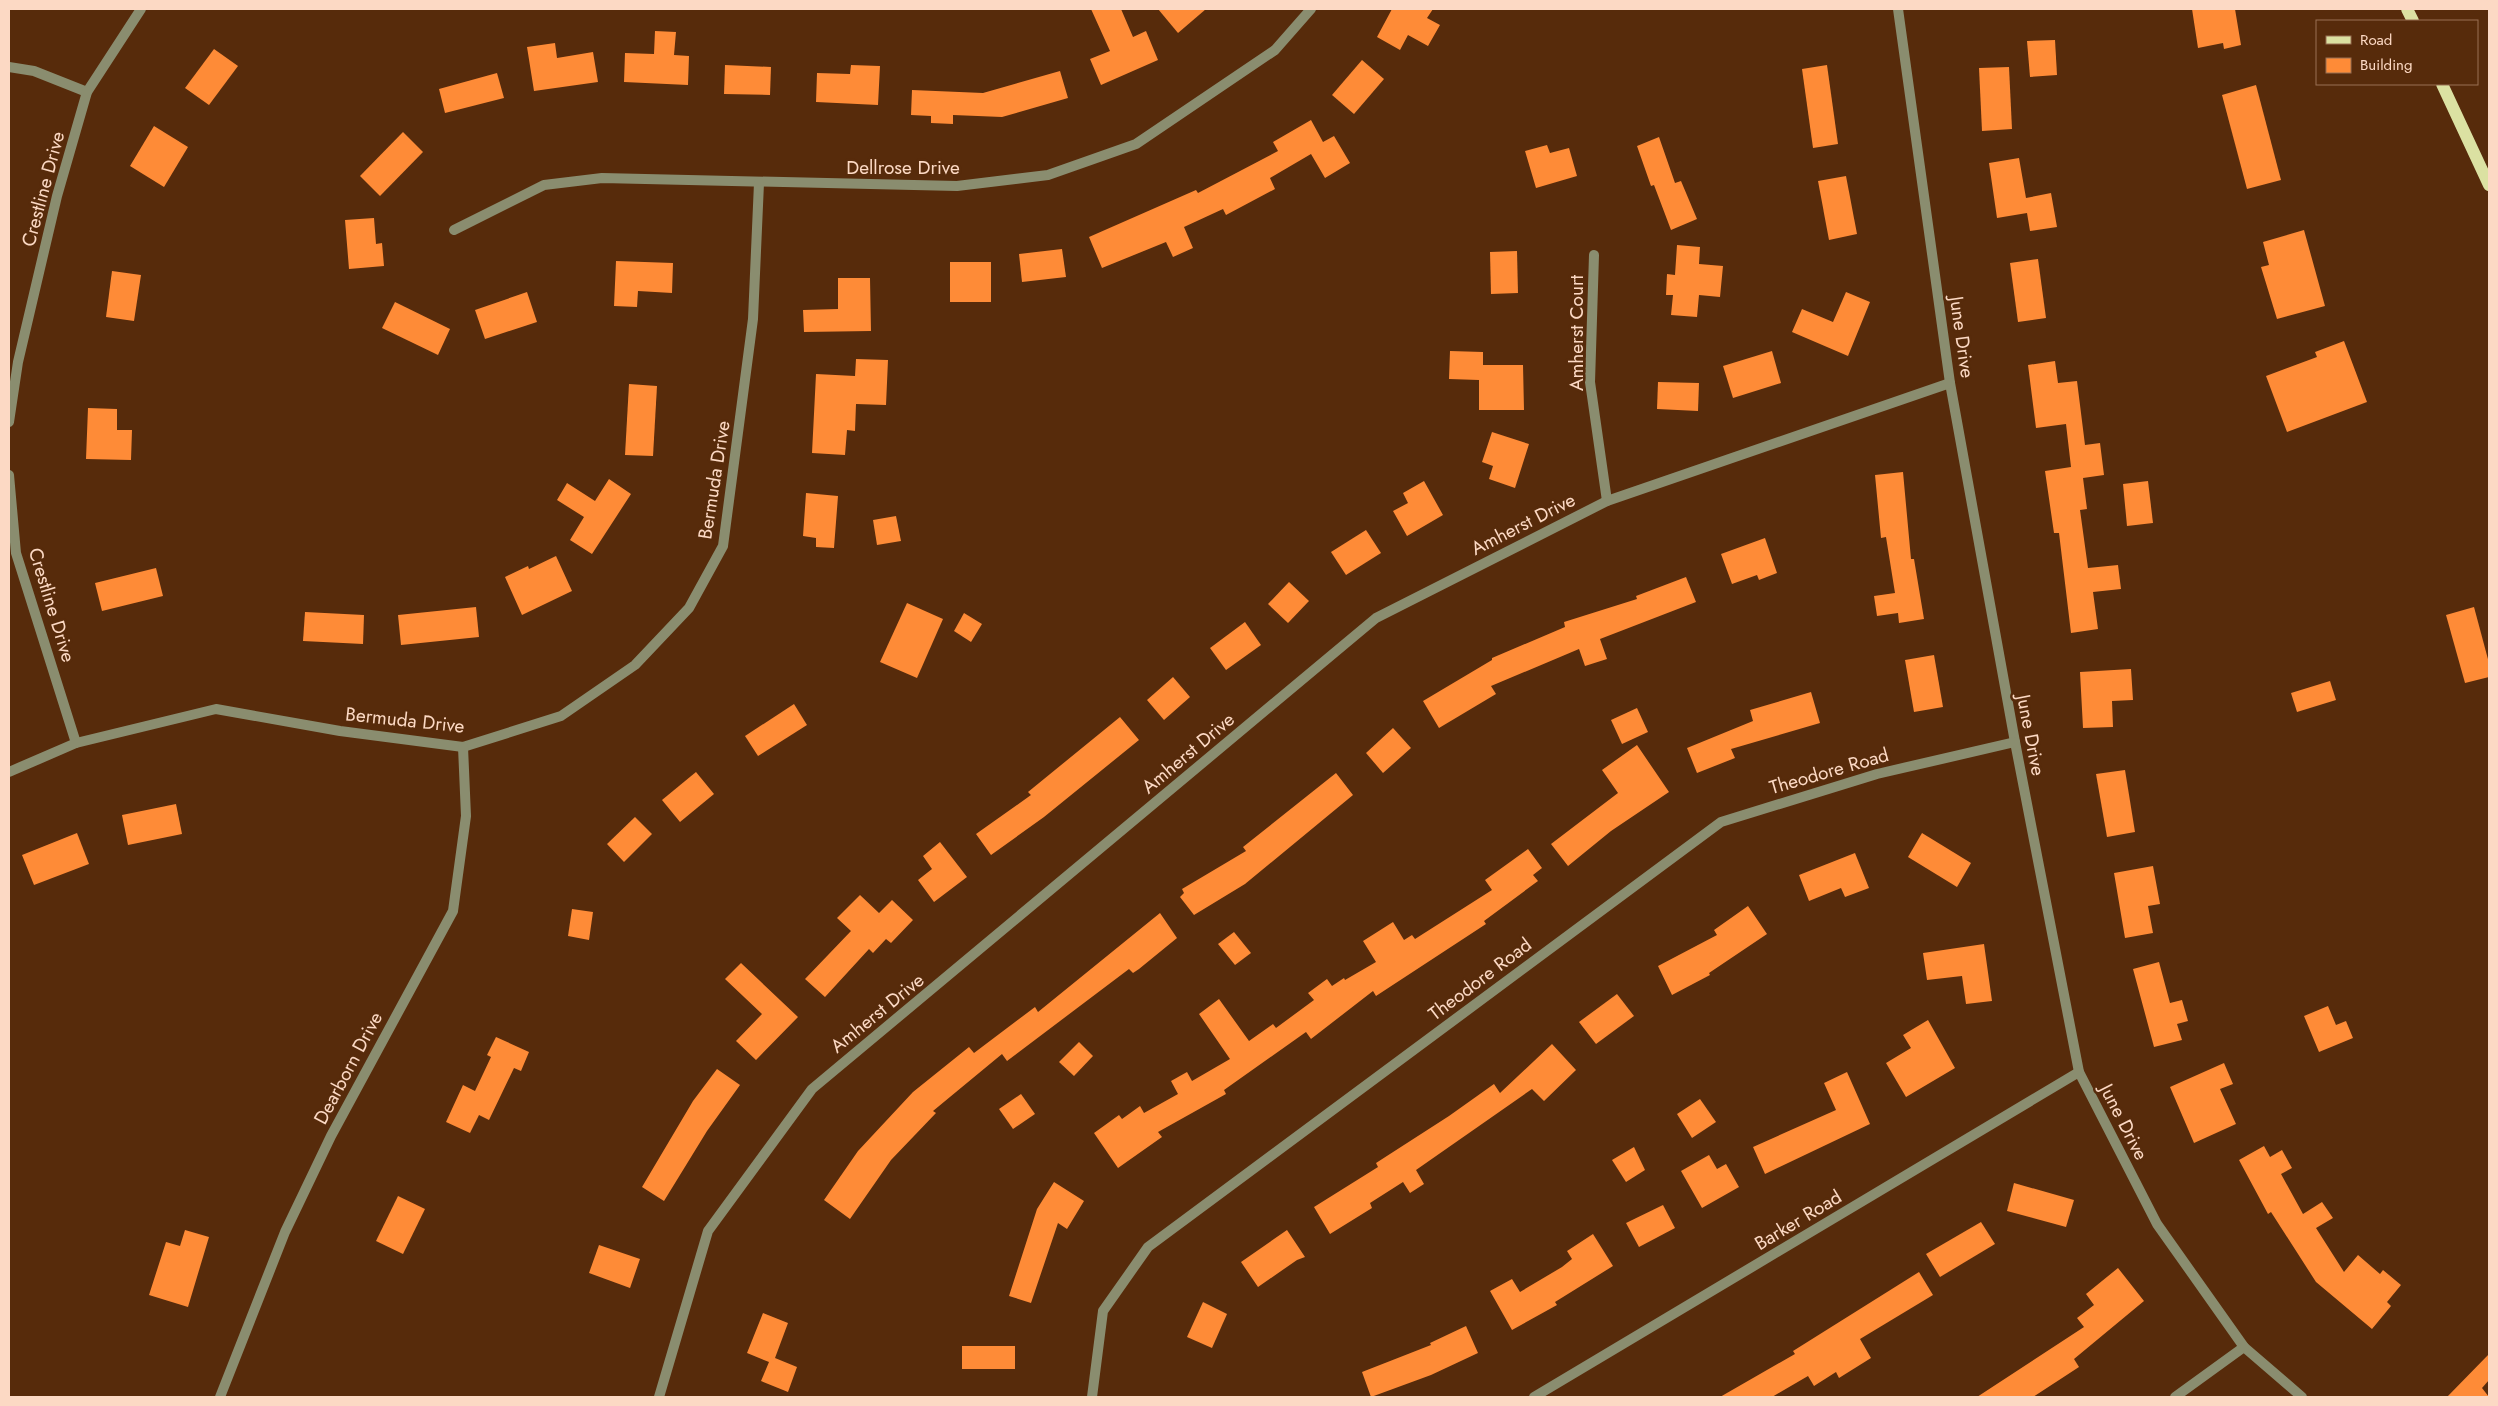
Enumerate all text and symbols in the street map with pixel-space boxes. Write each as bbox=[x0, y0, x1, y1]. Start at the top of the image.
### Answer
legend bbox=[2316, 20, 2478, 85]
text: Road bbox=[2360, 29, 2392, 51]
text: Building bbox=[2360, 54, 2412, 76]
street label: Crestline Drive bbox=[15, 128, 71, 250]
street label: Dellrose Drive bbox=[846, 154, 960, 181]
street label: Amherst Court bbox=[1563, 275, 1590, 391]
street label: June Drive bbox=[1942, 291, 1981, 380]
street label: Bermuda Drive bbox=[691, 419, 737, 541]
street label: Amherst Drive bbox=[1466, 486, 1580, 562]
street label: Crestline Drive bbox=[22, 545, 82, 666]
street label: June Drive bbox=[2009, 689, 2052, 778]
street label: Bermuda Drive bbox=[344, 700, 466, 740]
street label: Amherst Drive bbox=[1136, 706, 1240, 800]
street label: Theodore Road bbox=[1766, 741, 1892, 801]
street label: Theodore Road bbox=[1423, 931, 1537, 1027]
street label: Amherst Drive bbox=[824, 967, 930, 1059]
street label: Dearborn Drive bbox=[307, 1007, 389, 1129]
street label: June Drive bbox=[2092, 1077, 2155, 1165]
street label: Barker Road bbox=[1749, 1183, 1847, 1257]

